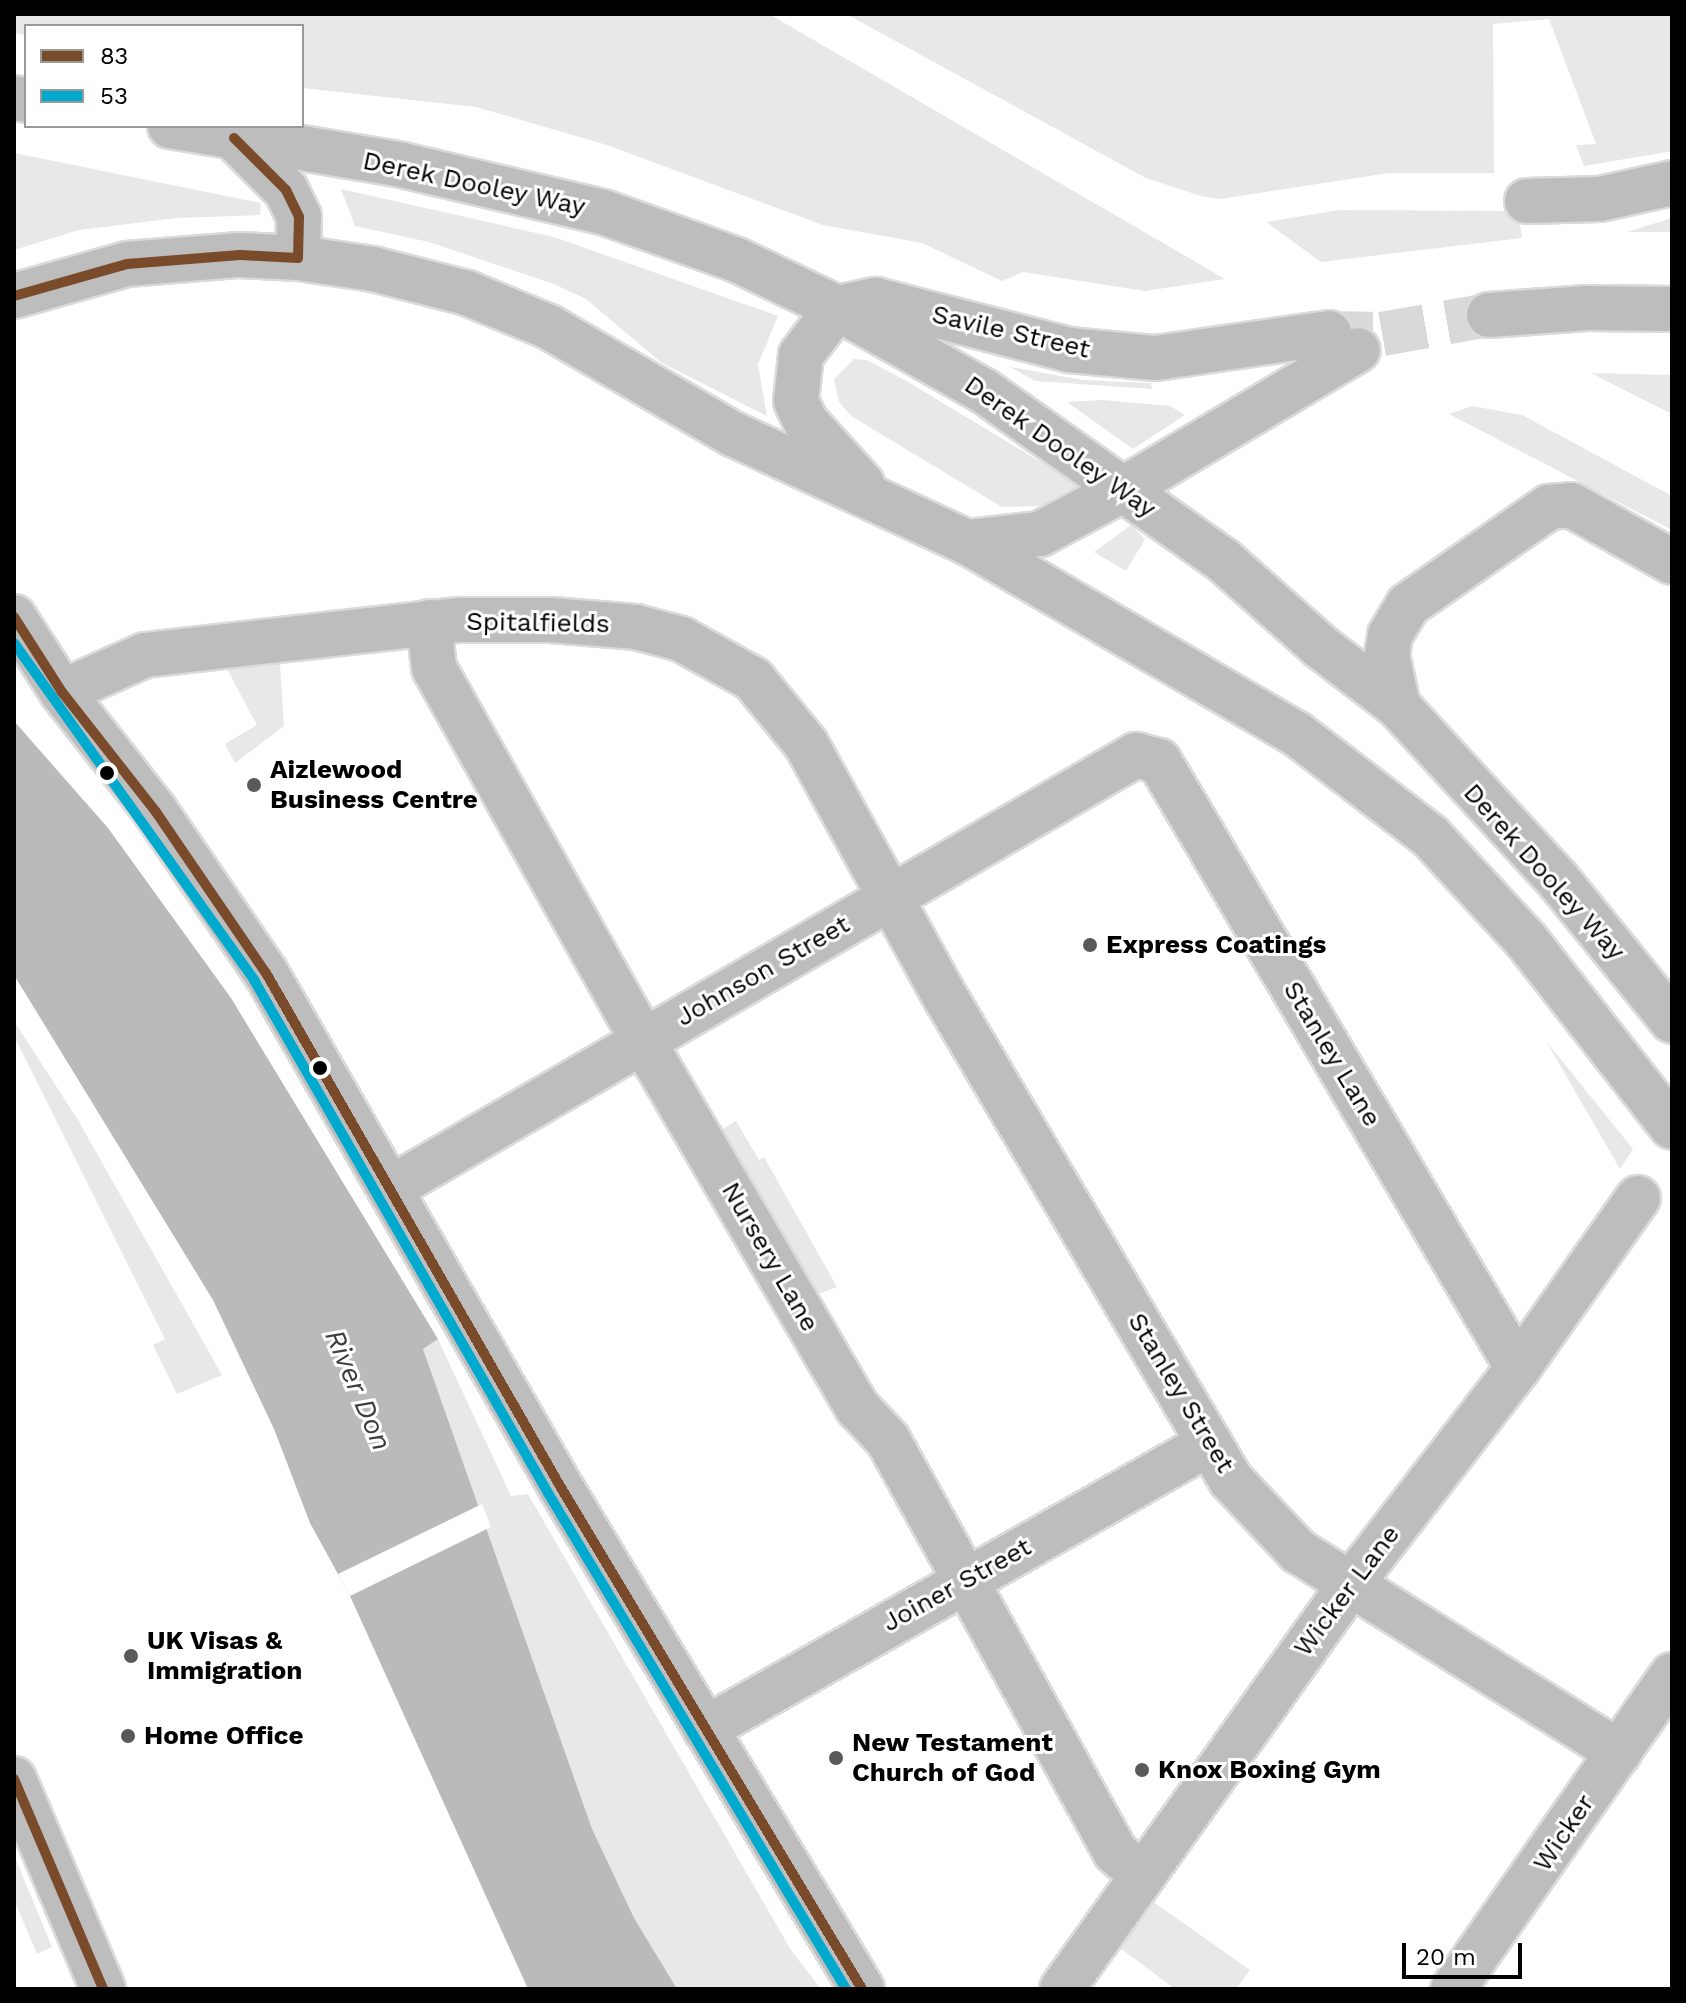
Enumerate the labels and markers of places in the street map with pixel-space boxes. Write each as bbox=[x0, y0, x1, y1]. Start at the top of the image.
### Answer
place label: Aizlewood Business Centre bbox=[270, 754, 478, 816]
unlabelled marker bbox=[99, 765, 115, 781]
marker: Aizlewood Business Centre bbox=[245, 776, 263, 794]
place label: Express Coatings bbox=[1106, 929, 1326, 961]
marker: Express Coatings bbox=[1081, 936, 1099, 954]
unlabelled marker bbox=[312, 1060, 328, 1076]
place label: UK Visas & Immigration bbox=[147, 1625, 302, 1686]
marker: UK Visas & Immigration bbox=[122, 1647, 140, 1665]
place label: Home Office bbox=[144, 1720, 304, 1752]
marker: Home Office bbox=[119, 1727, 137, 1745]
place label: New Testament Church of God bbox=[852, 1727, 1054, 1788]
marker: New Testament Church of God bbox=[827, 1749, 845, 1767]
place label: Knox Boxing Gym bbox=[1158, 1754, 1381, 1786]
marker: Knox Boxing Gym bbox=[1133, 1761, 1151, 1779]

